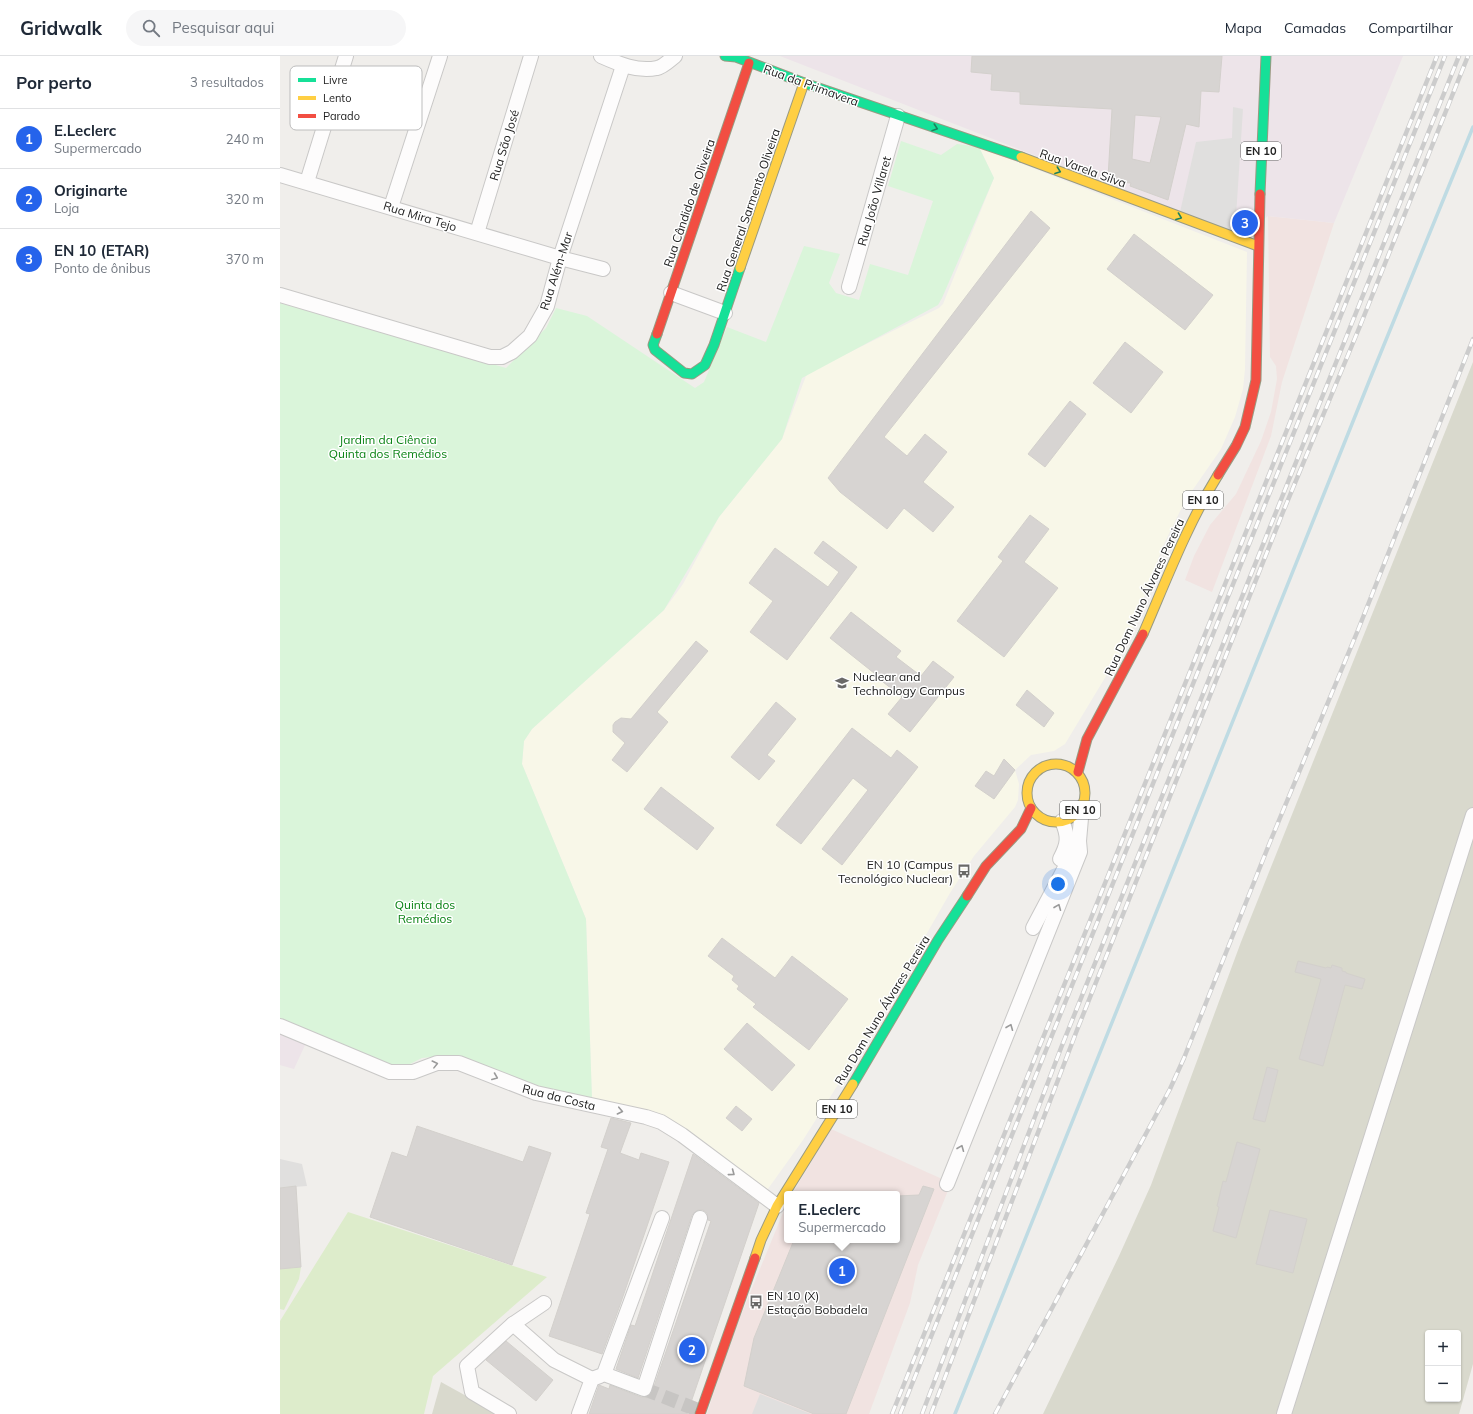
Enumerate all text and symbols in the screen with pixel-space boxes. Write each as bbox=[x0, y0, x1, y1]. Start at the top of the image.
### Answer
search box bbox=[126, 10, 406, 46]
text: Gridwalk bbox=[20, 16, 102, 40]
icon: search bbox=[140, 17, 162, 39]
text: Pesquisar aqui bbox=[172, 18, 274, 37]
text: Mapa bbox=[1225, 19, 1262, 37]
text: Camadas bbox=[1284, 19, 1346, 37]
text: Compartilhar bbox=[1368, 19, 1453, 37]
street label: Rua da Primavera bbox=[761, 61, 861, 109]
legend bbox=[290, 66, 422, 130]
text: Por perto bbox=[16, 72, 92, 93]
text: Livre bbox=[323, 73, 347, 87]
text: 3 resultados bbox=[190, 74, 264, 90]
text: Lento bbox=[323, 91, 351, 105]
street label: Rua São José bbox=[486, 108, 522, 182]
text: Parado bbox=[323, 109, 360, 123]
text: E.Leclerc bbox=[54, 121, 116, 140]
one-way arrow bbox=[931, 123, 938, 132]
street label: Rua General Sarmento Oliveira bbox=[713, 127, 783, 293]
text: 1 bbox=[25, 131, 33, 147]
text: 240 m bbox=[226, 131, 264, 147]
street label: Rua Cândido de Oliveira bbox=[660, 137, 718, 269]
text: Supermercado bbox=[54, 140, 142, 156]
road number: EN 10 bbox=[1241, 142, 1281, 160]
street label: Rua Varela Silva bbox=[1038, 145, 1128, 191]
street label: Rua João Villaret bbox=[854, 154, 894, 248]
one-way arrow bbox=[1054, 167, 1061, 175]
text: Originarte bbox=[54, 181, 127, 200]
text: 2 bbox=[25, 191, 33, 207]
text: 320 m bbox=[226, 191, 264, 207]
street label: Rua Mira Tejo bbox=[382, 198, 459, 234]
text: Loja bbox=[54, 200, 79, 216]
pin: 3 bbox=[1232, 208, 1258, 238]
one-way arrow bbox=[1176, 212, 1183, 220]
street label: Rua Além-Mar bbox=[536, 229, 576, 312]
text: EN 10 (ETAR) bbox=[54, 241, 150, 260]
text: 3 bbox=[25, 251, 33, 267]
text: 370 m bbox=[226, 251, 264, 267]
text: Ponto de ônibus bbox=[54, 260, 151, 276]
park label: Jardim da Ciência Quinta dos Remédios bbox=[329, 432, 447, 461]
road number: EN 10 bbox=[1183, 491, 1223, 509]
street label: Rua Dom Nuno Álvares Pereira bbox=[1101, 516, 1187, 678]
place label: Nuclear and Technology Campus bbox=[853, 669, 965, 698]
school or university icon: Nuclear and Technology Campus bbox=[834, 675, 850, 691]
road number: EN 10 bbox=[1060, 801, 1100, 819]
place label: EN 10 (Campus Tecnológico Nuclear) bbox=[838, 857, 953, 886]
bus stop icon: EN 10 (Campus Tecnológico Nuclear) bbox=[956, 863, 972, 879]
your location bbox=[1048, 874, 1068, 894]
park label: Quinta dos Remédios bbox=[395, 897, 455, 926]
one-way arrow bbox=[1053, 903, 1061, 911]
street label: Rua Dom Nuno Álvares Pereira bbox=[831, 932, 933, 1088]
one-way arrow bbox=[1005, 1024, 1013, 1031]
one-way arrow bbox=[432, 1061, 439, 1069]
one-way arrow bbox=[492, 1073, 499, 1081]
street label: Rua da Costa bbox=[521, 1081, 597, 1113]
road number: EN 10 bbox=[817, 1100, 857, 1118]
one-way arrow bbox=[617, 1107, 623, 1115]
one-way arrow bbox=[957, 1145, 965, 1152]
one-way arrow bbox=[728, 1168, 735, 1175]
popup bbox=[784, 1191, 900, 1243]
text: E.Leclerc bbox=[798, 1200, 861, 1219]
text: Supermercado bbox=[798, 1219, 886, 1235]
pin: 1 bbox=[829, 1256, 855, 1286]
place label: EN 10 (X) Estação Bobadela bbox=[767, 1288, 868, 1317]
bus stop icon: EN 10 (X) Estação Bobadela bbox=[748, 1294, 764, 1310]
map controls bbox=[1425, 1330, 1461, 1402]
button: + bbox=[1425, 1330, 1461, 1366]
pin: 2 bbox=[679, 1335, 705, 1365]
button: − bbox=[1425, 1366, 1461, 1402]

